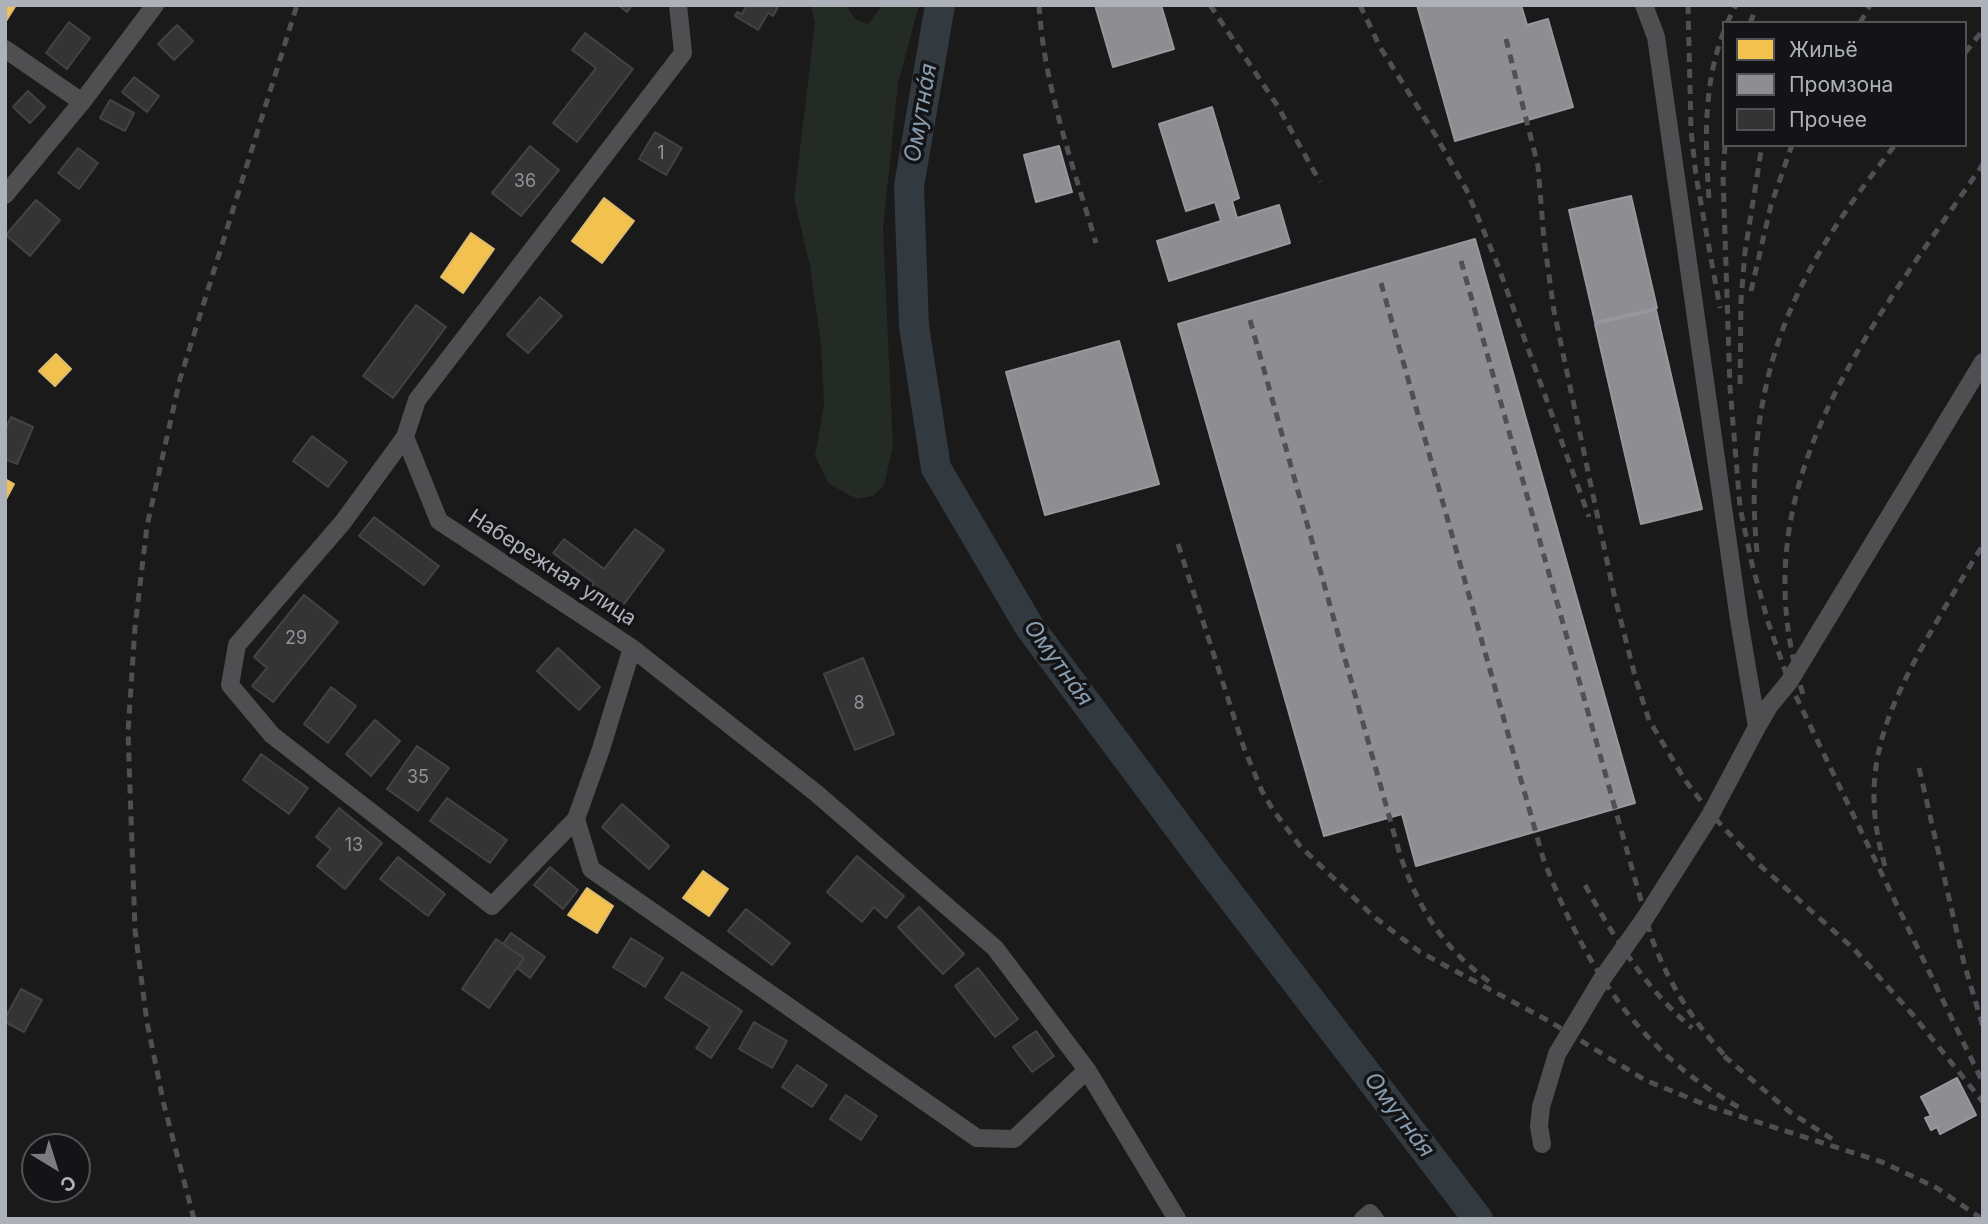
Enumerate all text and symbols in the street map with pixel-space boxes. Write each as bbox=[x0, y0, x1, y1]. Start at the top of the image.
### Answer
legend bbox=[1722, 21, 1967, 147]
text: Жильё bbox=[1789, 37, 1858, 62]
water label: Омутна́я bbox=[899, 62, 943, 164]
text: Промзона bbox=[1789, 72, 1893, 97]
text: Прочее bbox=[1789, 107, 1867, 132]
house number: 1 bbox=[657, 143, 665, 165]
house number: 36 bbox=[514, 171, 536, 193]
street label: Набережная улица bbox=[463, 504, 641, 632]
water label: Омутна́я bbox=[1018, 615, 1098, 711]
house number: 29 bbox=[285, 628, 307, 650]
house number: 8 bbox=[853, 693, 865, 715]
house number: 35 bbox=[407, 767, 429, 789]
house number: 13 bbox=[345, 835, 363, 857]
water label: Омутна́я bbox=[1358, 1067, 1440, 1163]
north arrow bbox=[21, 1133, 91, 1203]
text: С bbox=[55, 1170, 81, 1197]

